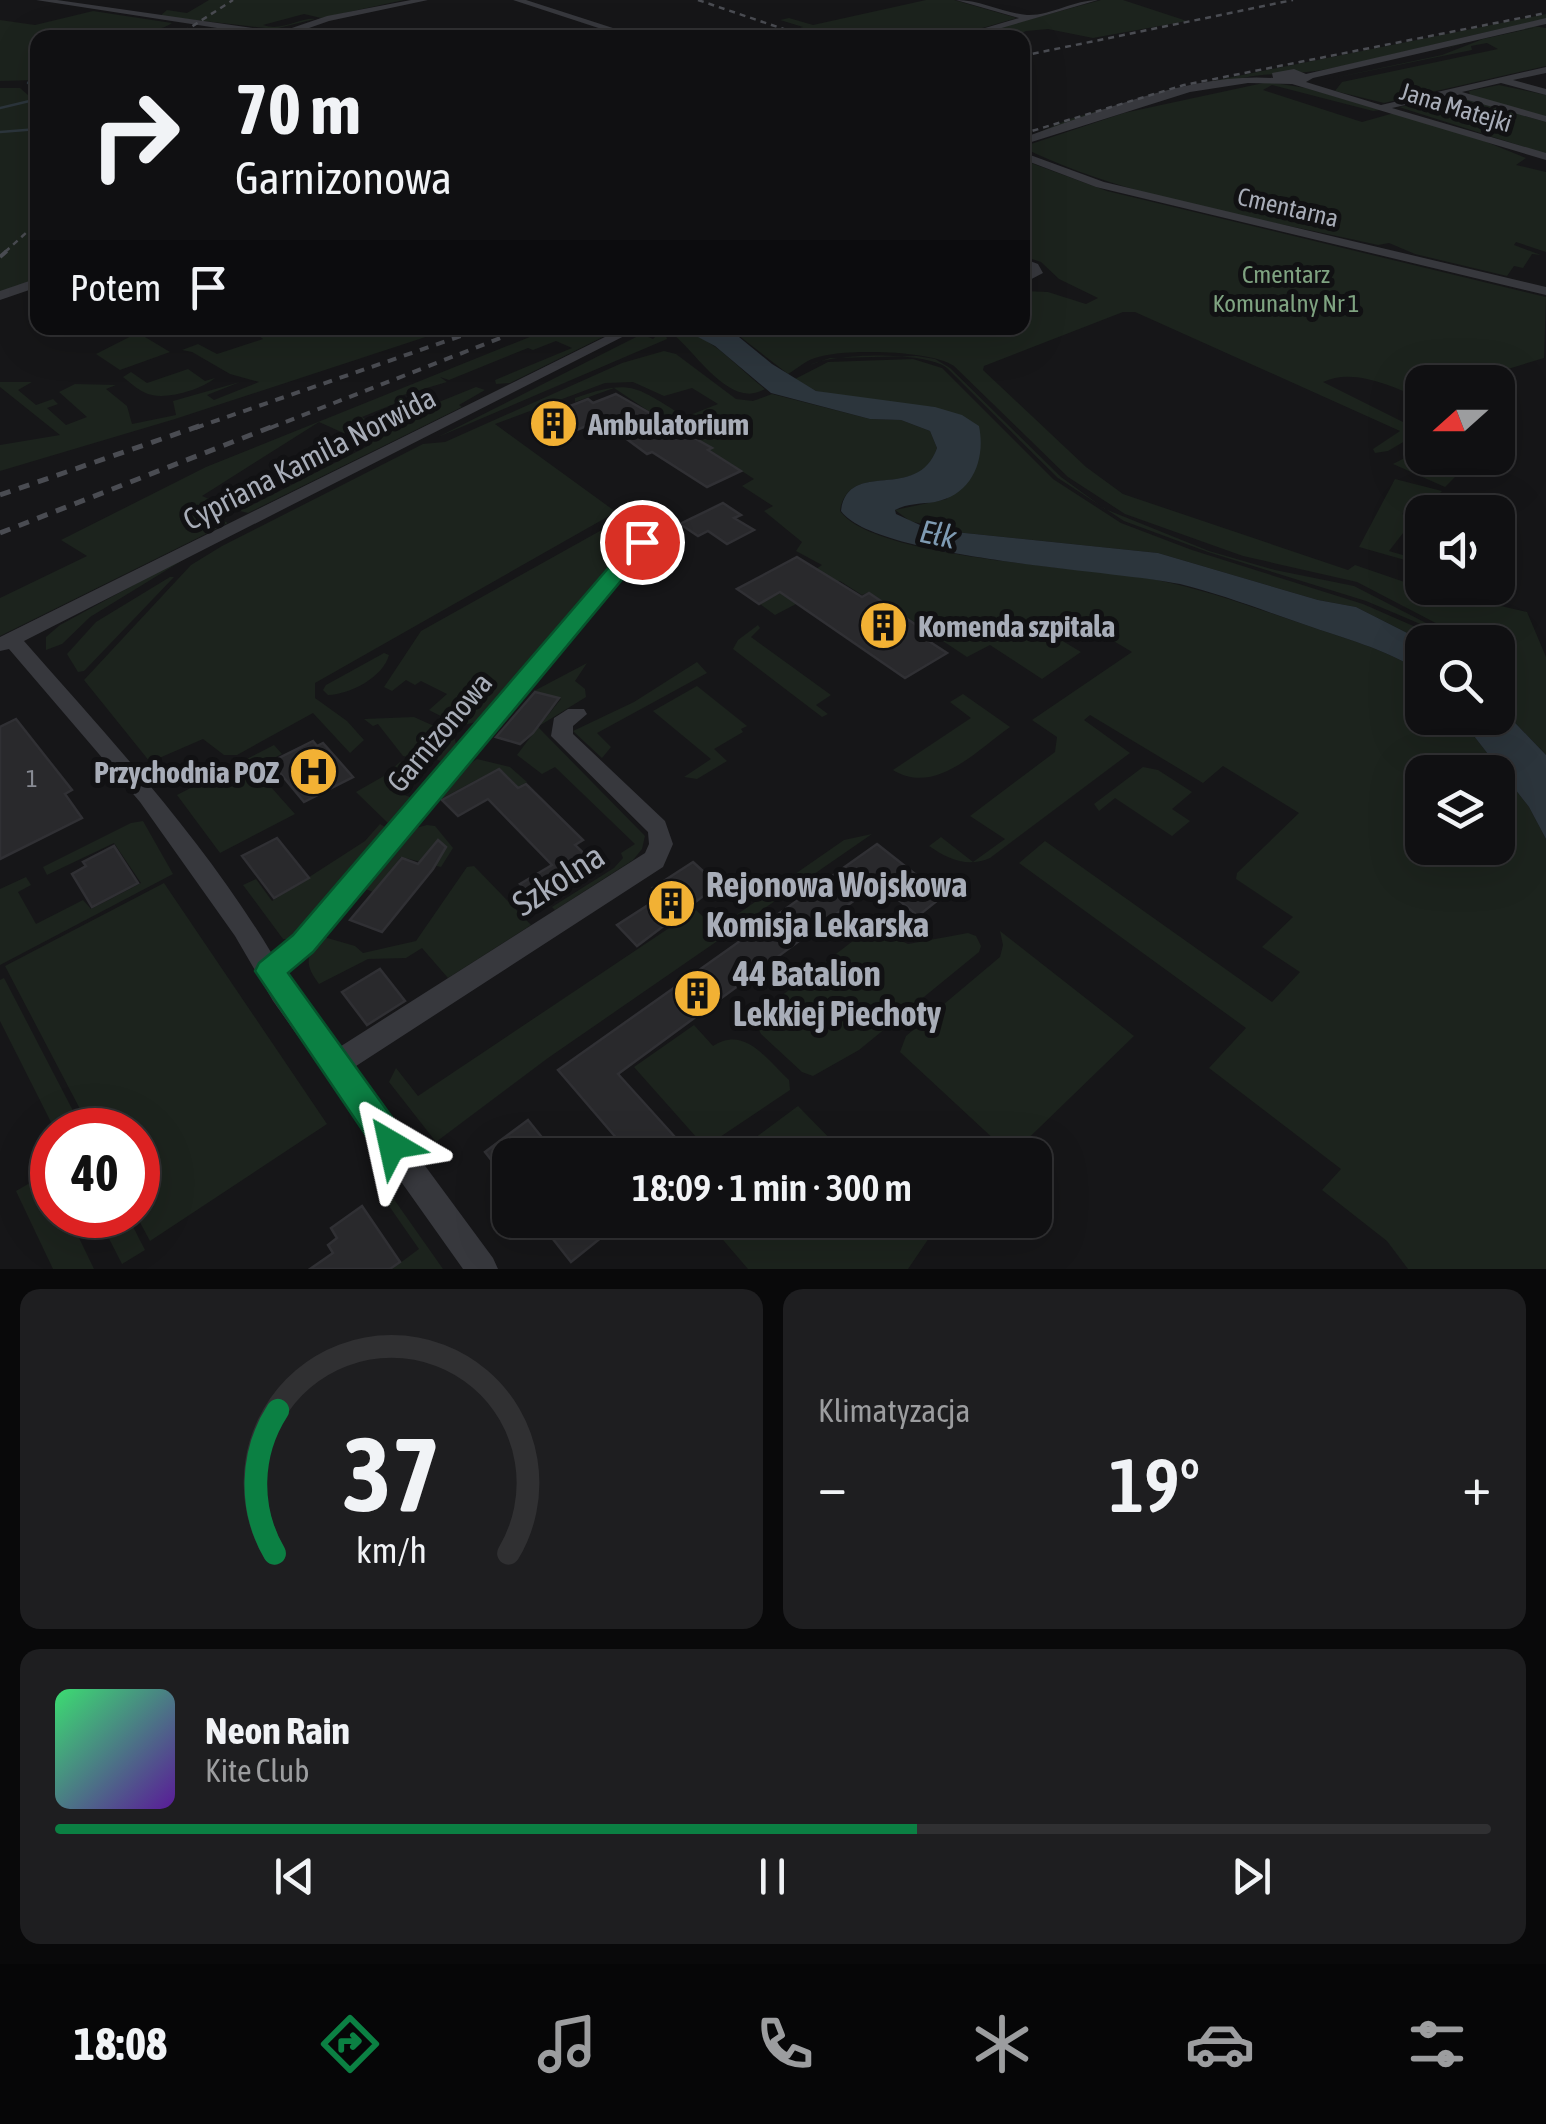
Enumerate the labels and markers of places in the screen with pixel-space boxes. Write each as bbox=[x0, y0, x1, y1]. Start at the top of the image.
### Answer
building icon: Ambulatorium bbox=[527, 398, 579, 450]
place label: Ambulatorium bbox=[587, 407, 749, 441]
pin bbox=[600, 500, 685, 585]
building icon: Komenda szpitala bbox=[857, 600, 909, 652]
place label: Komenda szpitala bbox=[918, 609, 1115, 643]
hospital icon: Przychodnia POZ bbox=[288, 746, 340, 798]
place label: Przychodnia POZ bbox=[94, 755, 279, 789]
place label: Rejonowa Wojskowa Komisja Lekarska bbox=[706, 864, 967, 944]
building icon: Rejonowa Wojskowa Komisja Lekarska bbox=[645, 878, 697, 930]
place label: 44 Batalion Lekkiej Piechoty bbox=[732, 953, 942, 1033]
building icon: 44 Batalion Lekkiej Piechoty bbox=[672, 967, 724, 1019]

